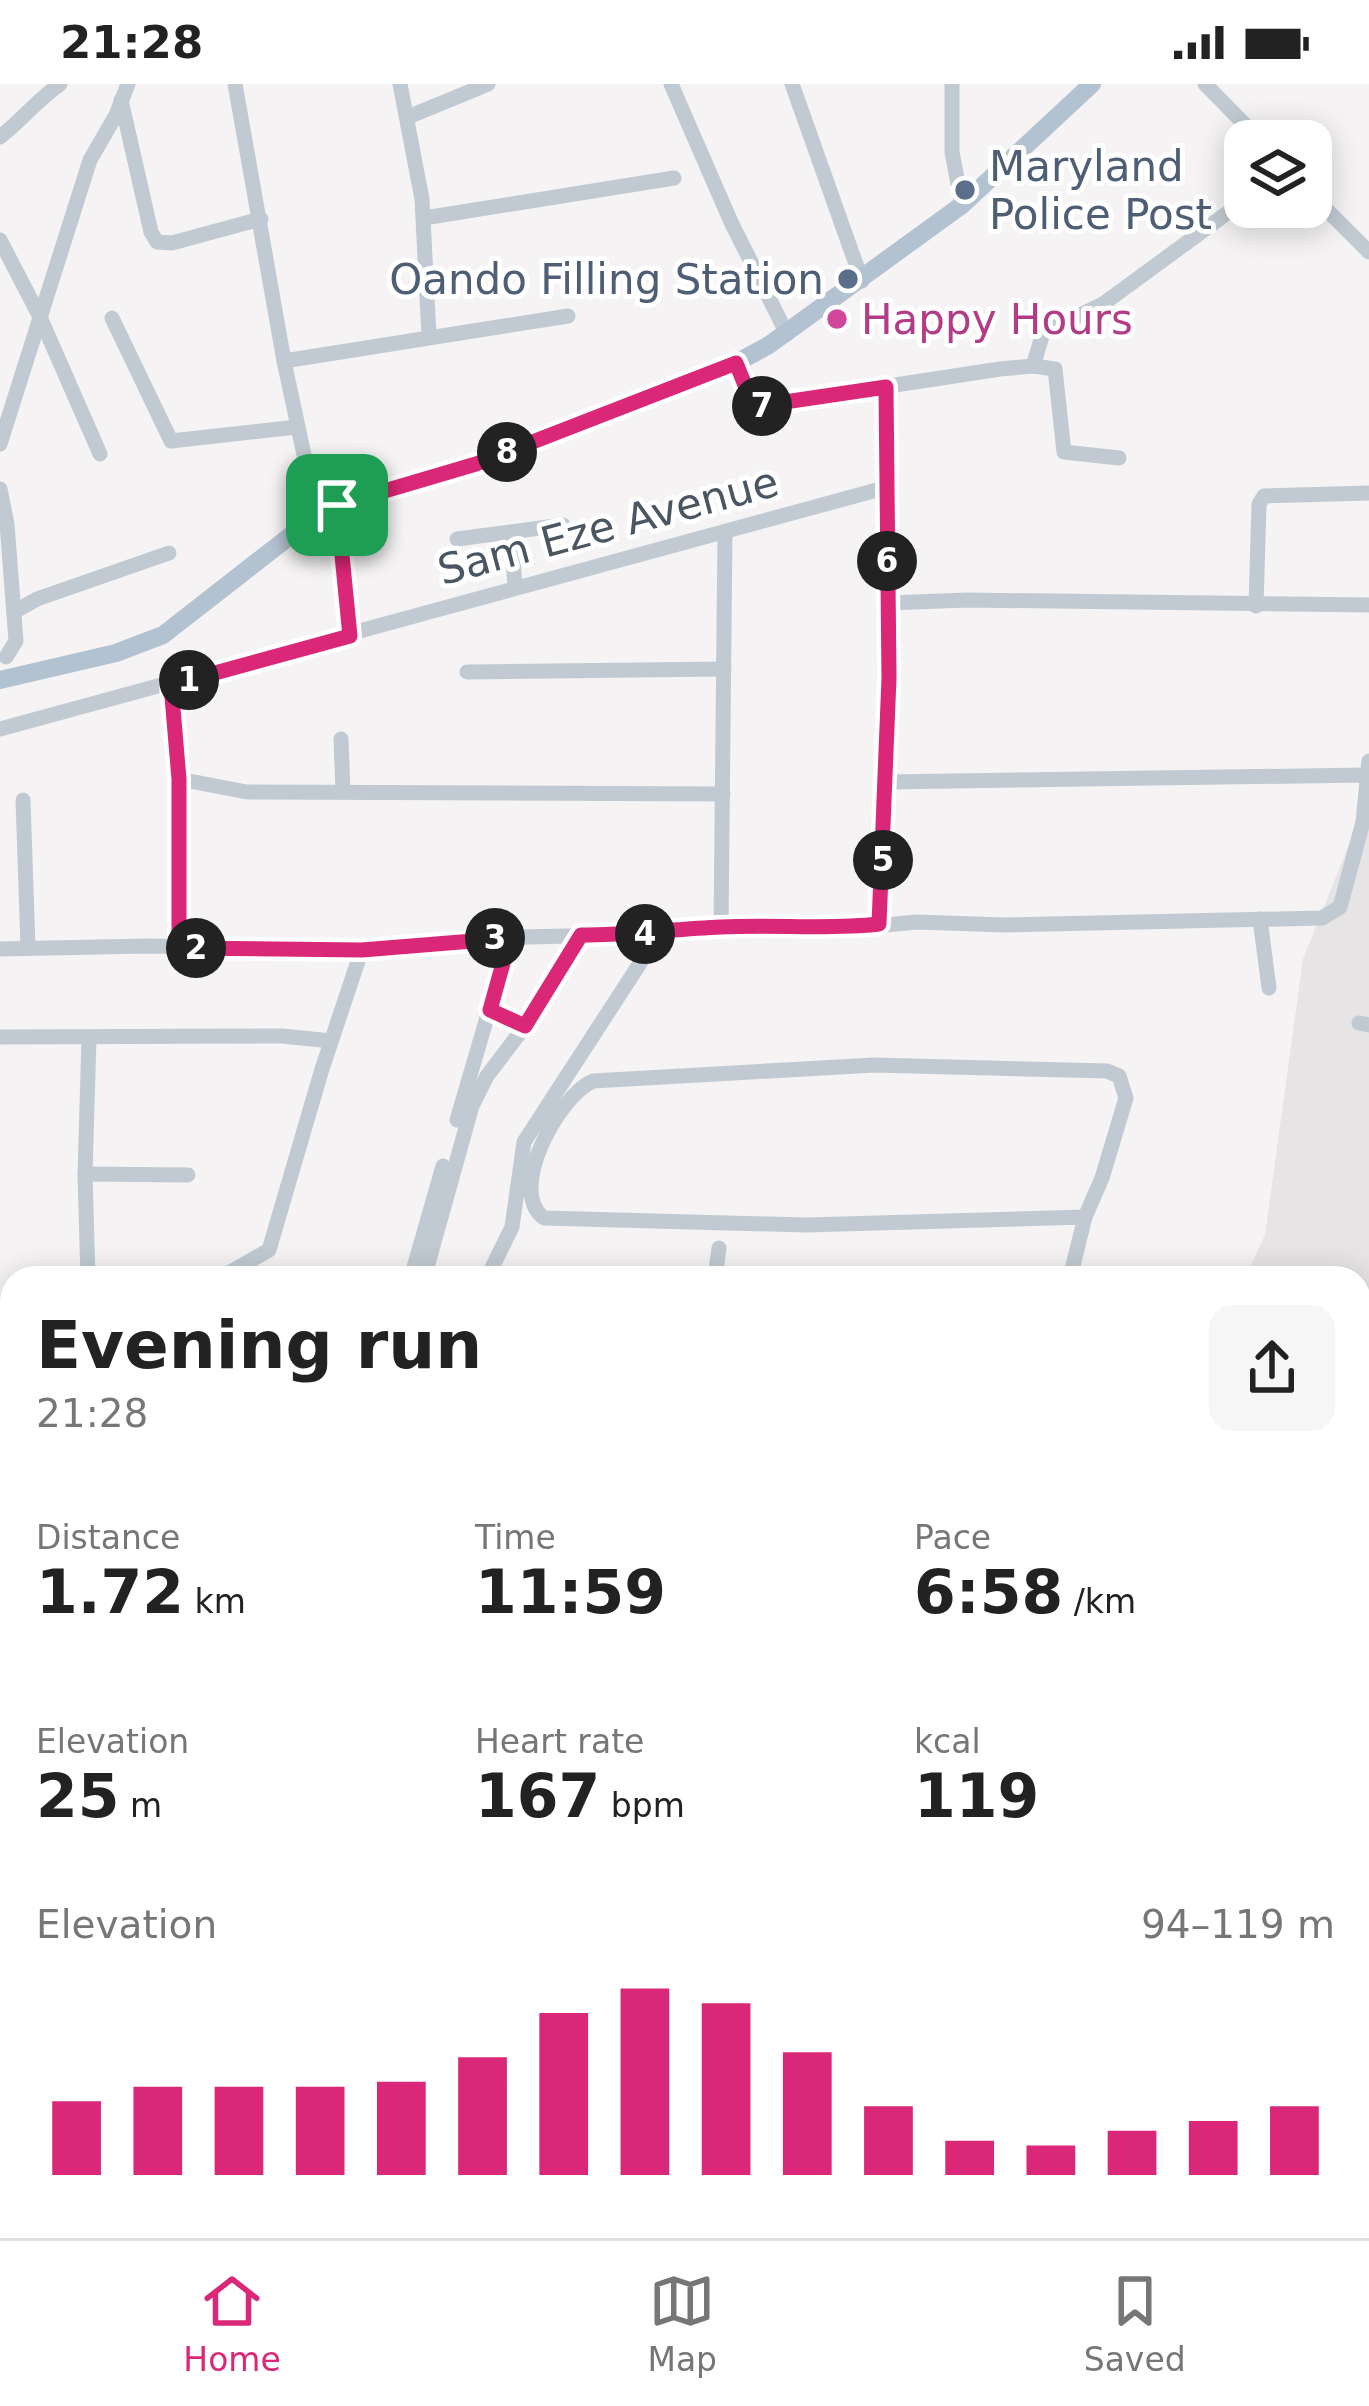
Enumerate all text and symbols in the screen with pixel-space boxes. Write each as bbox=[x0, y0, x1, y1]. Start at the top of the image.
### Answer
text: 21:28 bbox=[60, 16, 203, 69]
map controls bbox=[1224, 120, 1332, 228]
button: layers bbox=[1224, 120, 1332, 228]
place label: Maryland Police Post bbox=[989, 142, 1212, 239]
marker: Maryland Police Post bbox=[952, 177, 978, 203]
place label: Oando Filling Station bbox=[389, 255, 824, 304]
marker: Oando Filling Station bbox=[835, 266, 861, 292]
place label: Happy Hours bbox=[861, 295, 1133, 344]
marker: Happy Hours bbox=[824, 306, 850, 332]
pin: 7 bbox=[732, 376, 792, 436]
text: 7 bbox=[751, 386, 773, 425]
pin: 8 bbox=[477, 422, 537, 482]
text: 8 bbox=[496, 432, 518, 471]
pin bbox=[286, 454, 388, 556]
street label: Sam Eze Avenue bbox=[432, 457, 784, 595]
icon: arrive bbox=[304, 472, 370, 538]
pin: 6 bbox=[857, 531, 917, 591]
text: 6 bbox=[876, 541, 898, 580]
pin: 1 bbox=[159, 650, 219, 710]
text: 1 bbox=[178, 660, 200, 699]
pin: 5 bbox=[853, 830, 913, 890]
text: 5 bbox=[872, 840, 894, 879]
pin: 4 bbox=[615, 904, 675, 964]
pin: 3 bbox=[465, 908, 525, 968]
text: 4 bbox=[634, 914, 656, 953]
pin: 2 bbox=[166, 918, 226, 978]
text: 3 bbox=[484, 918, 506, 957]
text: 2 bbox=[185, 928, 207, 967]
button: share bbox=[1209, 1305, 1335, 1431]
text: Evening run bbox=[36, 1307, 482, 1384]
text: 21:28 bbox=[36, 1391, 148, 1436]
text: Distance bbox=[36, 1518, 180, 1557]
text: Time bbox=[475, 1518, 556, 1557]
text: Pace bbox=[914, 1518, 991, 1557]
text: 1.72 bbox=[36, 1557, 184, 1627]
text: 11:59 bbox=[475, 1557, 666, 1627]
text: 6:58 bbox=[914, 1557, 1063, 1627]
text: km bbox=[184, 1582, 246, 1621]
text: /km bbox=[1063, 1582, 1136, 1621]
text: Elevation bbox=[36, 1722, 189, 1761]
text: Heart rate bbox=[475, 1722, 644, 1761]
text: kcal bbox=[914, 1722, 981, 1761]
text: 25 bbox=[36, 1761, 120, 1831]
text: 167 bbox=[475, 1761, 600, 1831]
text: 119 bbox=[914, 1761, 1039, 1831]
text: m bbox=[120, 1786, 162, 1825]
text: bpm bbox=[600, 1786, 685, 1825]
text: Elevation bbox=[36, 1902, 217, 1947]
text: 94–119 m bbox=[1141, 1902, 1335, 1947]
tab: Home bbox=[183, 2268, 281, 2379]
tab: Map bbox=[647, 2268, 717, 2379]
tab: Saved bbox=[1084, 2268, 1186, 2379]

